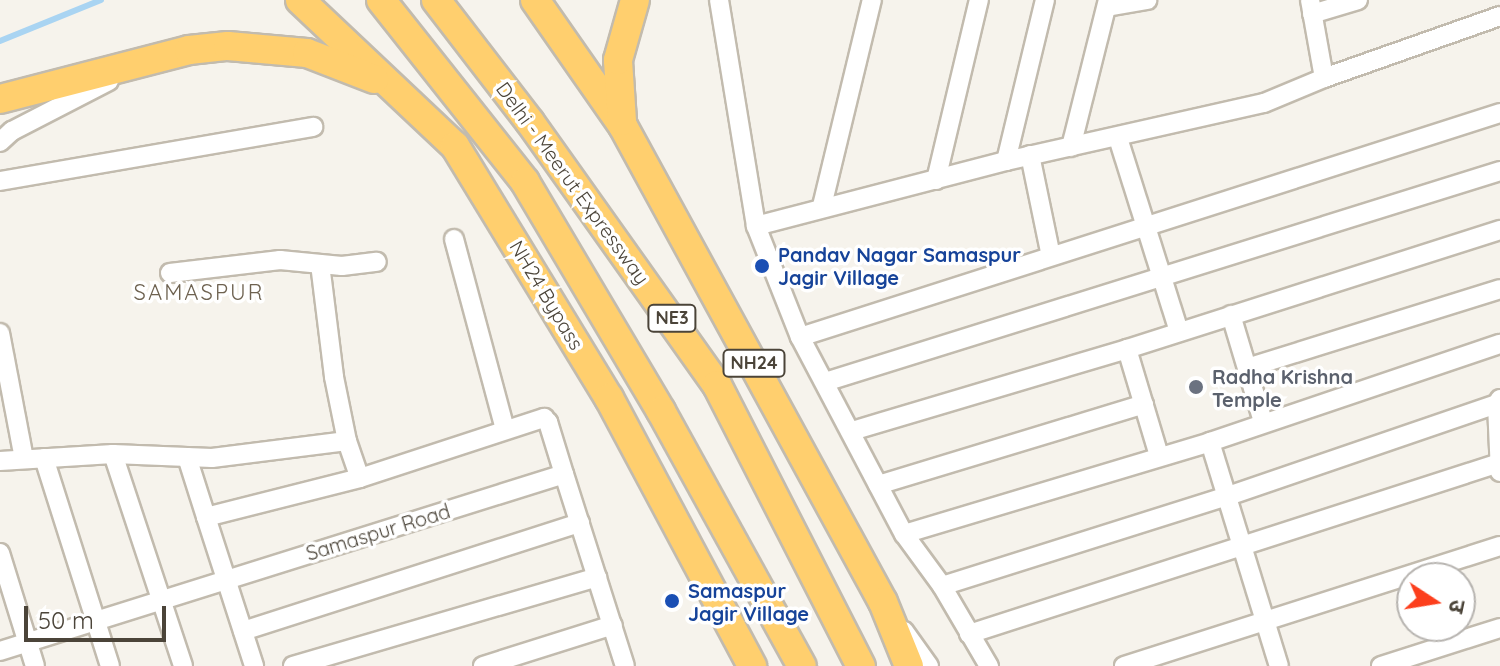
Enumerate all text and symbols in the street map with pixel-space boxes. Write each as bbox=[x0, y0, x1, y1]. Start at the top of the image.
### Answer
street label: Delhi - Meerut Expressway bbox=[491, 77, 655, 289]
street label: NH24 Bypass bbox=[505, 236, 589, 354]
place label: Pandav Nagar Samaspur Jagir Village bbox=[778, 242, 1021, 289]
marker: Pandav Nagar Samaspur Jagir Village bbox=[753, 257, 771, 275]
district label: SAMASPUR bbox=[134, 280, 264, 306]
road number: NE3 bbox=[646, 304, 698, 332]
road number: NH24 bbox=[722, 349, 786, 377]
place label: Radha Krishna Temple bbox=[1212, 364, 1353, 411]
marker: Radha Krishna Temple bbox=[1187, 378, 1205, 396]
street label: Samaspur Road bbox=[303, 499, 453, 565]
north arrow bbox=[1396, 562, 1476, 642]
place label: Samaspur Jagir Village bbox=[688, 578, 809, 625]
scale bar bbox=[28, 590, 170, 640]
marker: Samaspur Jagir Village bbox=[663, 592, 681, 610]
text: उ bbox=[1442, 597, 1473, 616]
text: 50 m bbox=[38, 605, 94, 635]

